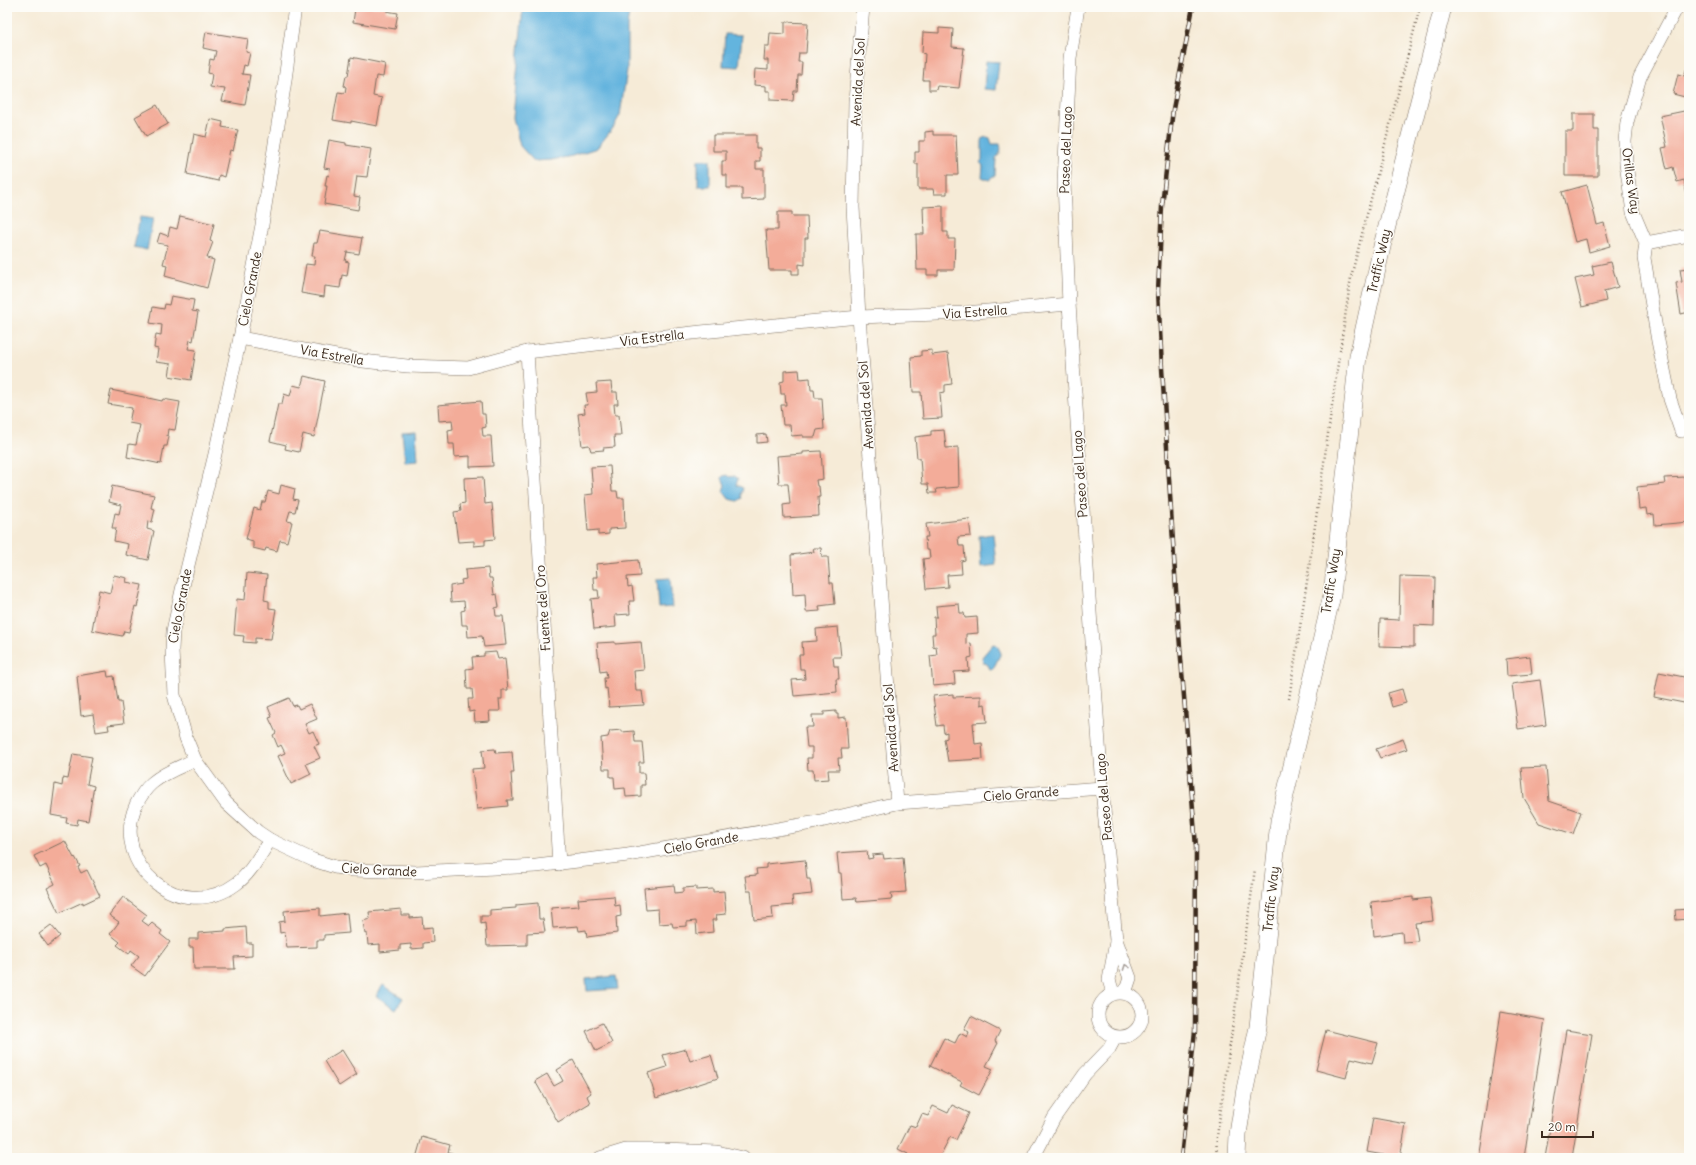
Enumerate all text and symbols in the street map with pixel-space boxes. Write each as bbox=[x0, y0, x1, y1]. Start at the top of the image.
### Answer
street label: Avenida del Sol bbox=[847, 38, 869, 126]
street label: Paseo del Lago bbox=[1056, 106, 1076, 194]
street label: Orillas Way bbox=[1618, 147, 1644, 215]
street label: Traffic Way bbox=[1363, 227, 1395, 295]
street label: Cielo Grande bbox=[234, 250, 266, 328]
street label: Via Estrella bbox=[942, 301, 1008, 323]
street label: Via Estrella bbox=[619, 326, 685, 350]
street label: Via Estrella bbox=[299, 341, 365, 369]
street label: Avenida del Sol bbox=[854, 360, 878, 450]
street label: Paseo del Lago bbox=[1068, 430, 1092, 518]
street label: Traffic Way bbox=[1317, 547, 1345, 615]
street label: Fuente del Oro bbox=[532, 564, 554, 652]
street label: Cielo Grande bbox=[164, 567, 196, 645]
street label: Avenida del Sol bbox=[879, 683, 903, 773]
street label: Paseo del Lago bbox=[1092, 753, 1116, 841]
street label: Cielo Grande bbox=[983, 783, 1059, 805]
street label: Cielo Grande bbox=[662, 828, 740, 858]
street label: Cielo Grande bbox=[341, 860, 417, 880]
street label: Traffic Way bbox=[1259, 865, 1283, 933]
one-way arrow bbox=[1122, 963, 1131, 970]
scale bar bbox=[1542, 1113, 1593, 1139]
text: 20 m bbox=[1548, 1119, 1576, 1134]

